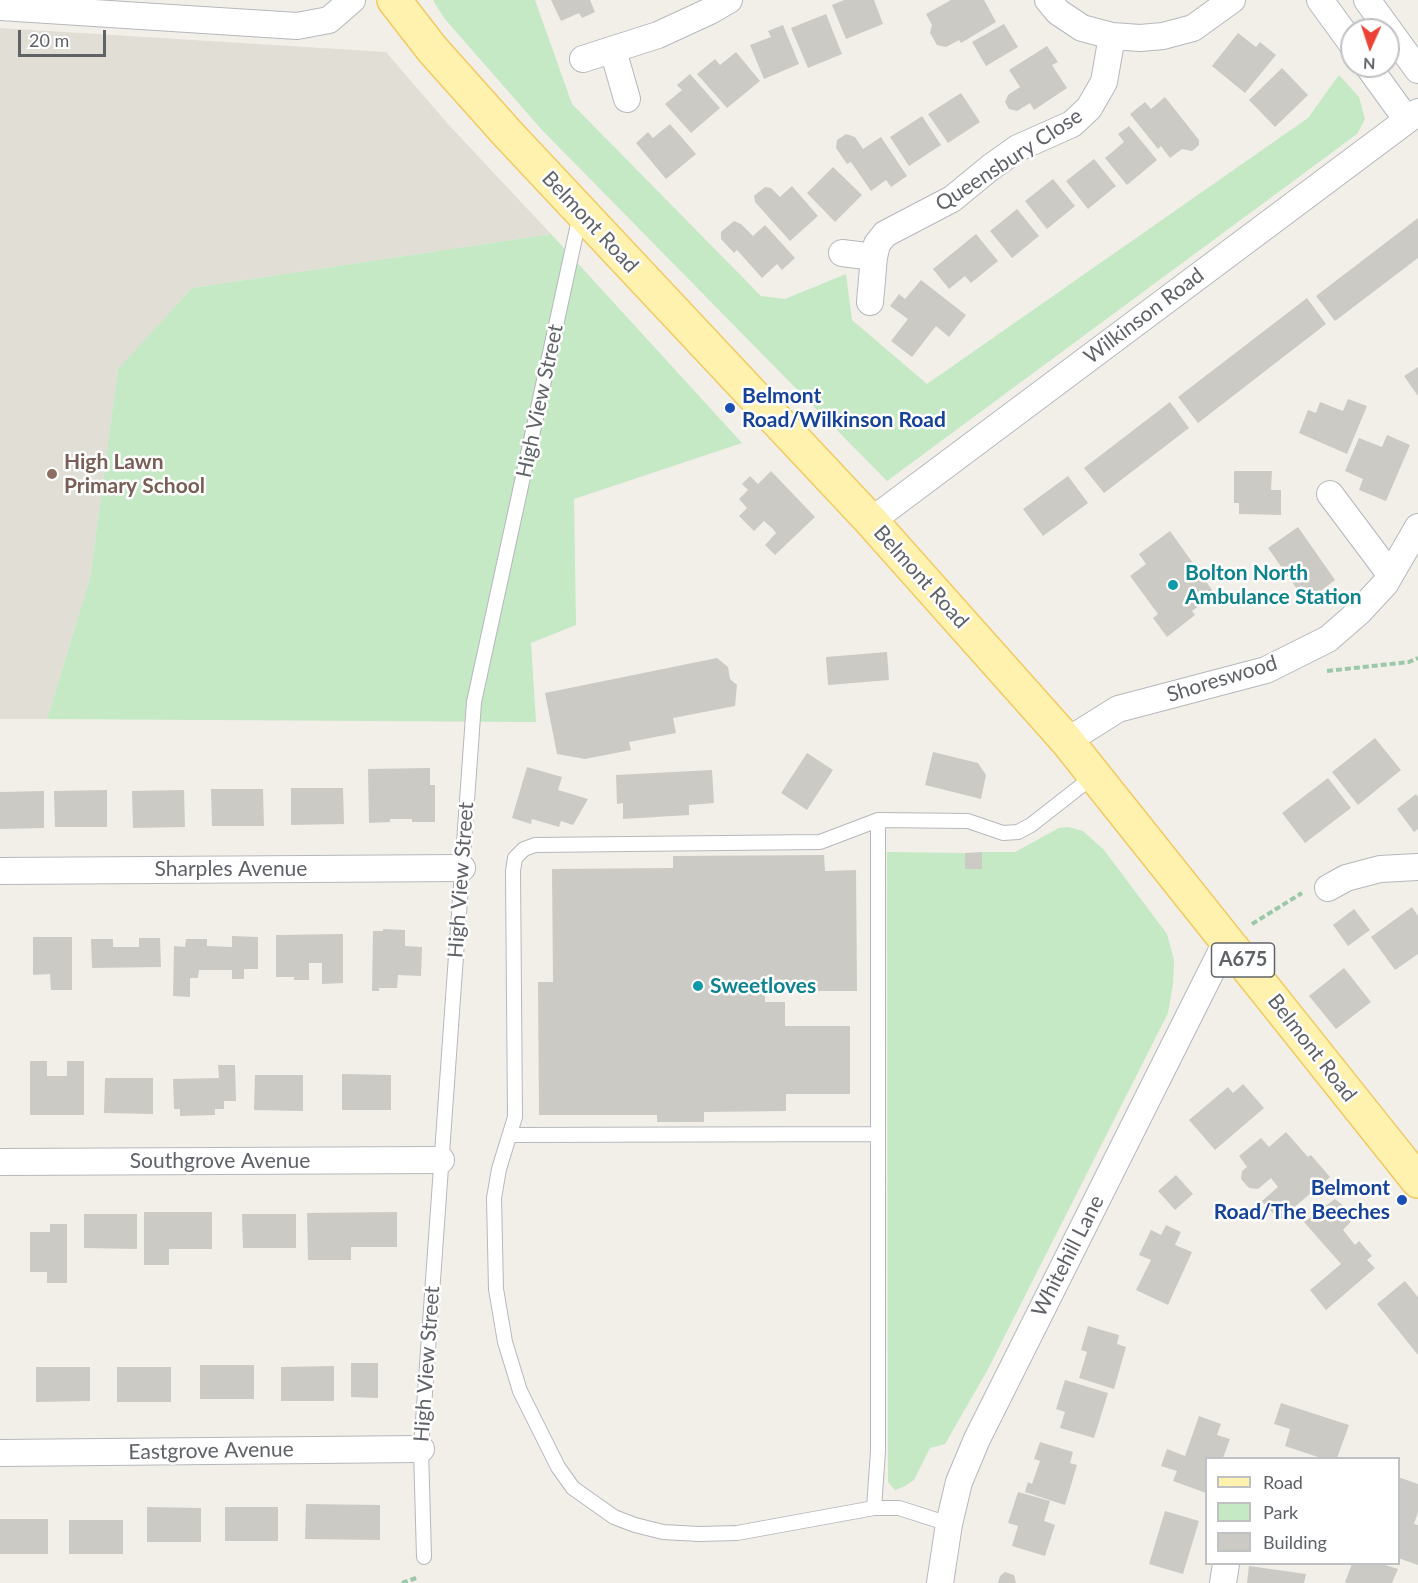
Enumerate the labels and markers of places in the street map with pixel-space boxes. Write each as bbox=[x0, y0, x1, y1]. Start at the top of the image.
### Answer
place label: Belmont Road/Wilkinson Road bbox=[742, 383, 946, 433]
marker: Belmont Road/Wilkinson Road bbox=[723, 401, 737, 415]
place label: High Lawn Primary School bbox=[64, 449, 205, 499]
marker: High Lawn Primary School bbox=[45, 467, 59, 481]
place label: Bolton North Ambulance Station bbox=[1185, 560, 1362, 610]
marker: Bolton North Ambulance Station bbox=[1166, 578, 1180, 592]
place label: Sweetloves bbox=[710, 973, 816, 999]
marker: Sweetloves bbox=[691, 979, 705, 993]
place label: Belmont Road/The Beeches bbox=[1214, 1175, 1390, 1225]
marker: Belmont Road/The Beeches bbox=[1395, 1193, 1409, 1207]

